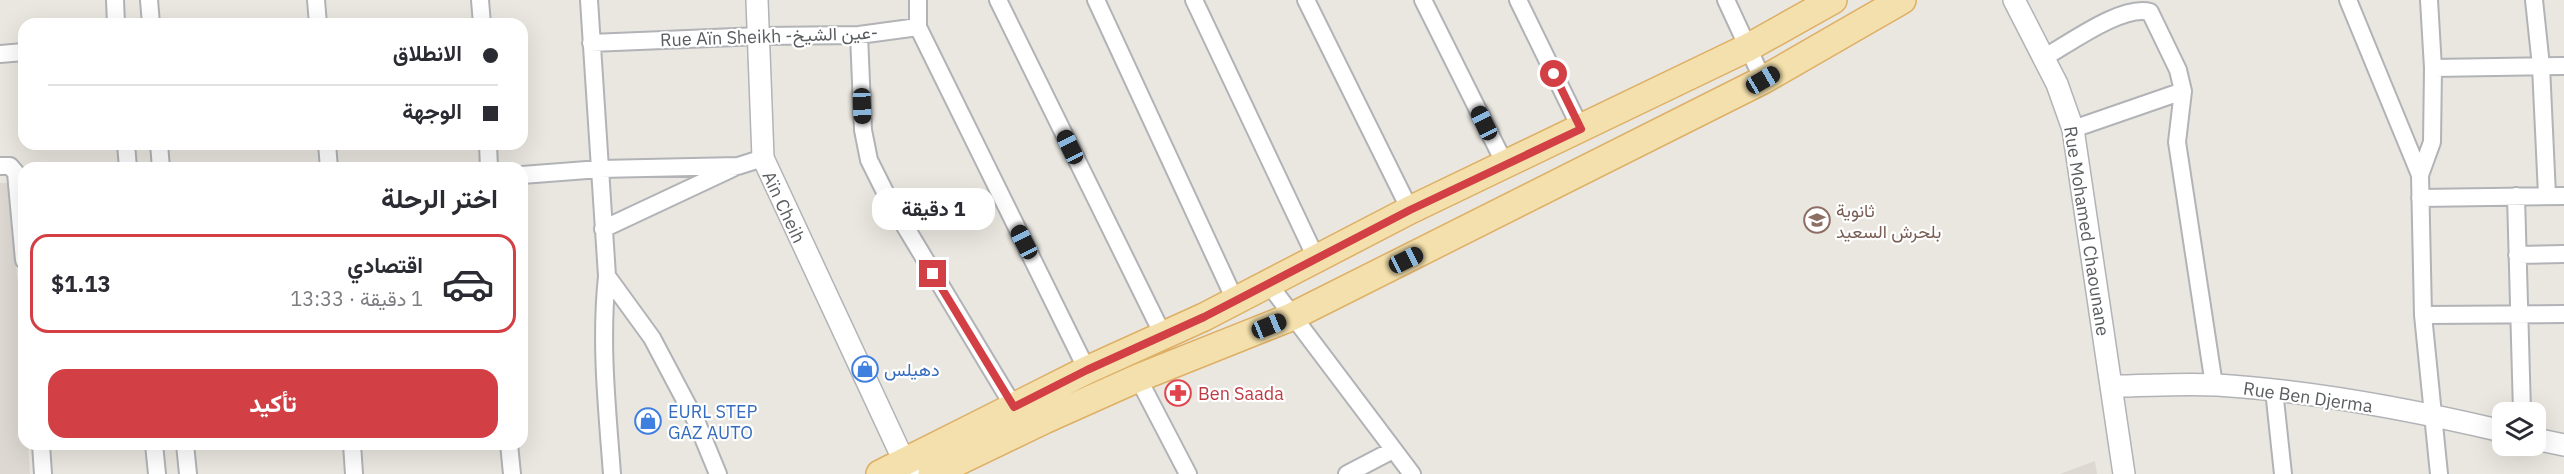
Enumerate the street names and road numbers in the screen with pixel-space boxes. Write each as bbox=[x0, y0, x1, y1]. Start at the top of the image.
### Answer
street label: Rue Aïn Sheikh -عين الشيخ- bbox=[660, 21, 878, 52]
street label: Rue Mohamed Chaounane bbox=[2059, 125, 2115, 338]
street label: Aïn Cheih bbox=[757, 167, 811, 247]
street label: Rue Ben Djerma bbox=[2242, 377, 2375, 418]

